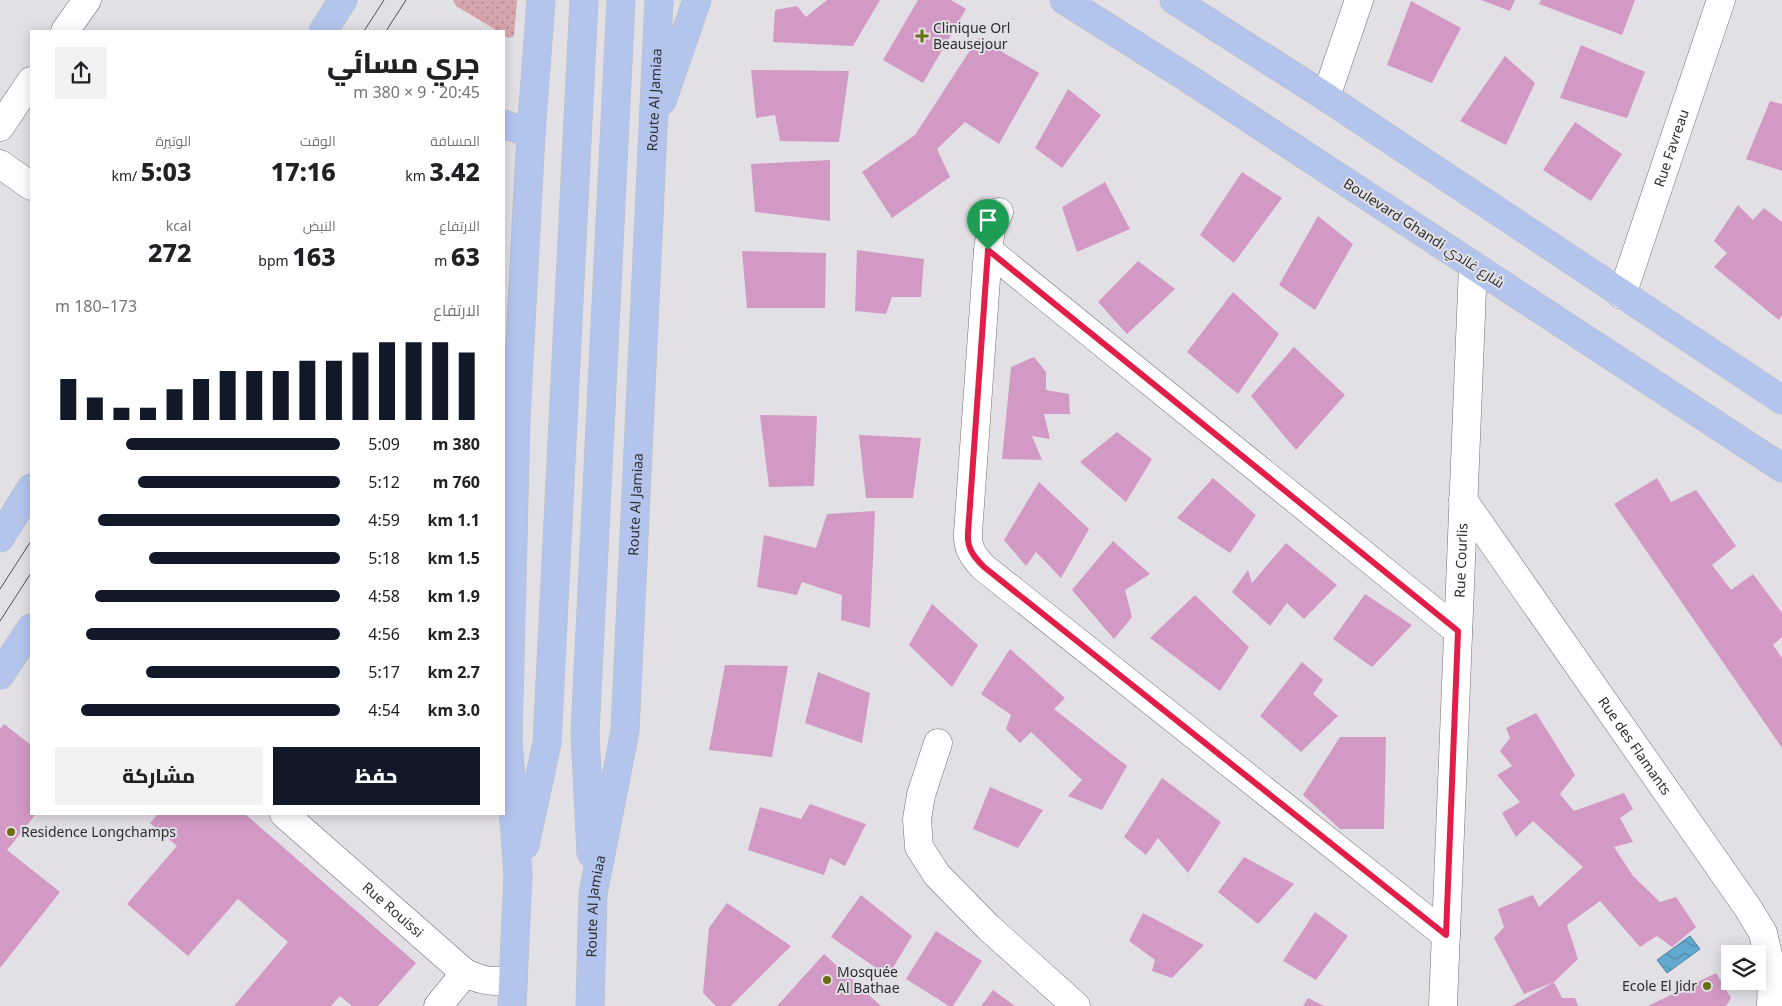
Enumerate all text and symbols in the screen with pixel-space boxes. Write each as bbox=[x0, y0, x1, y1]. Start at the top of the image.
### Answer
place label: Clinique Orl Beausejour bbox=[933, 18, 1010, 53]
marker: Clinique Orl Beausejour bbox=[915, 29, 929, 43]
text: جري مسائي bbox=[327, 43, 480, 81]
button: share bbox=[55, 47, 107, 99]
street label: Route Al Jamiaa bbox=[642, 48, 666, 152]
text: 20:45 · 9 × 380 m bbox=[353, 81, 480, 103]
street label: Rue Favreau bbox=[1649, 106, 1693, 189]
text: الوتيرة bbox=[155, 131, 191, 150]
text: الوقت bbox=[300, 131, 336, 150]
text: المسافة bbox=[430, 131, 480, 150]
text: 5:03 bbox=[141, 154, 191, 188]
text: 17:16 bbox=[271, 154, 336, 188]
text: 3.42 bbox=[430, 154, 480, 188]
text: /km bbox=[111, 166, 141, 185]
text: km bbox=[405, 166, 430, 185]
street label: Boulevard Ghandi شارع غاندي bbox=[1338, 173, 1508, 294]
pin bbox=[967, 199, 1009, 250]
icon: arrive bbox=[974, 206, 1002, 234]
text: kcal bbox=[166, 216, 191, 235]
text: النبض bbox=[303, 216, 336, 235]
text: الارتفاع bbox=[439, 216, 480, 235]
text: 272 bbox=[148, 235, 191, 269]
text: 163 bbox=[292, 239, 336, 273]
text: 63 bbox=[451, 239, 480, 273]
text: bpm bbox=[258, 251, 292, 270]
text: m bbox=[434, 251, 451, 270]
text: 173–180 m bbox=[55, 295, 137, 317]
text: الارتفاع bbox=[433, 299, 480, 321]
text: 5:09 bbox=[368, 433, 400, 455]
text: 380 m bbox=[433, 433, 480, 455]
street label: Route Al Jamiaa bbox=[623, 453, 647, 556]
text: 5:12 bbox=[368, 471, 400, 493]
text: 760 m bbox=[433, 471, 480, 493]
text: 4:59 bbox=[368, 509, 400, 531]
text: 1.1 km bbox=[427, 509, 480, 531]
street label: Rue Courlis bbox=[1450, 522, 1472, 598]
text: 5:18 bbox=[368, 547, 400, 569]
text: 1.5 km bbox=[427, 547, 480, 569]
text: 4:58 bbox=[368, 585, 400, 607]
text: 1.9 km bbox=[427, 585, 480, 607]
text: 4:56 bbox=[368, 623, 400, 645]
text: 2.3 km bbox=[427, 623, 480, 645]
text: 5:17 bbox=[368, 661, 400, 683]
text: 2.7 km bbox=[427, 661, 480, 683]
street label: Rue des Flamants bbox=[1594, 693, 1676, 799]
text: 4:54 bbox=[368, 699, 400, 721]
text: 3.0 km bbox=[427, 699, 480, 721]
button: مشاركة bbox=[55, 747, 263, 805]
button: حفظ bbox=[273, 747, 480, 805]
place label: Residence Longchamps bbox=[21, 822, 176, 841]
marker: Residence Longchamps bbox=[5, 826, 17, 838]
street label: Route Al Jamiaa bbox=[581, 853, 609, 958]
street label: Rue Rouissi bbox=[359, 877, 428, 941]
map controls bbox=[1721, 945, 1766, 990]
button: layers bbox=[1721, 945, 1766, 990]
place label: Mosquée Al Bathae bbox=[837, 962, 900, 997]
marker: Mosquée Al Bathae bbox=[821, 974, 833, 986]
place label: Ecole El Jidr bbox=[1622, 976, 1697, 995]
marker: Ecole El Jidr bbox=[1701, 980, 1713, 992]

